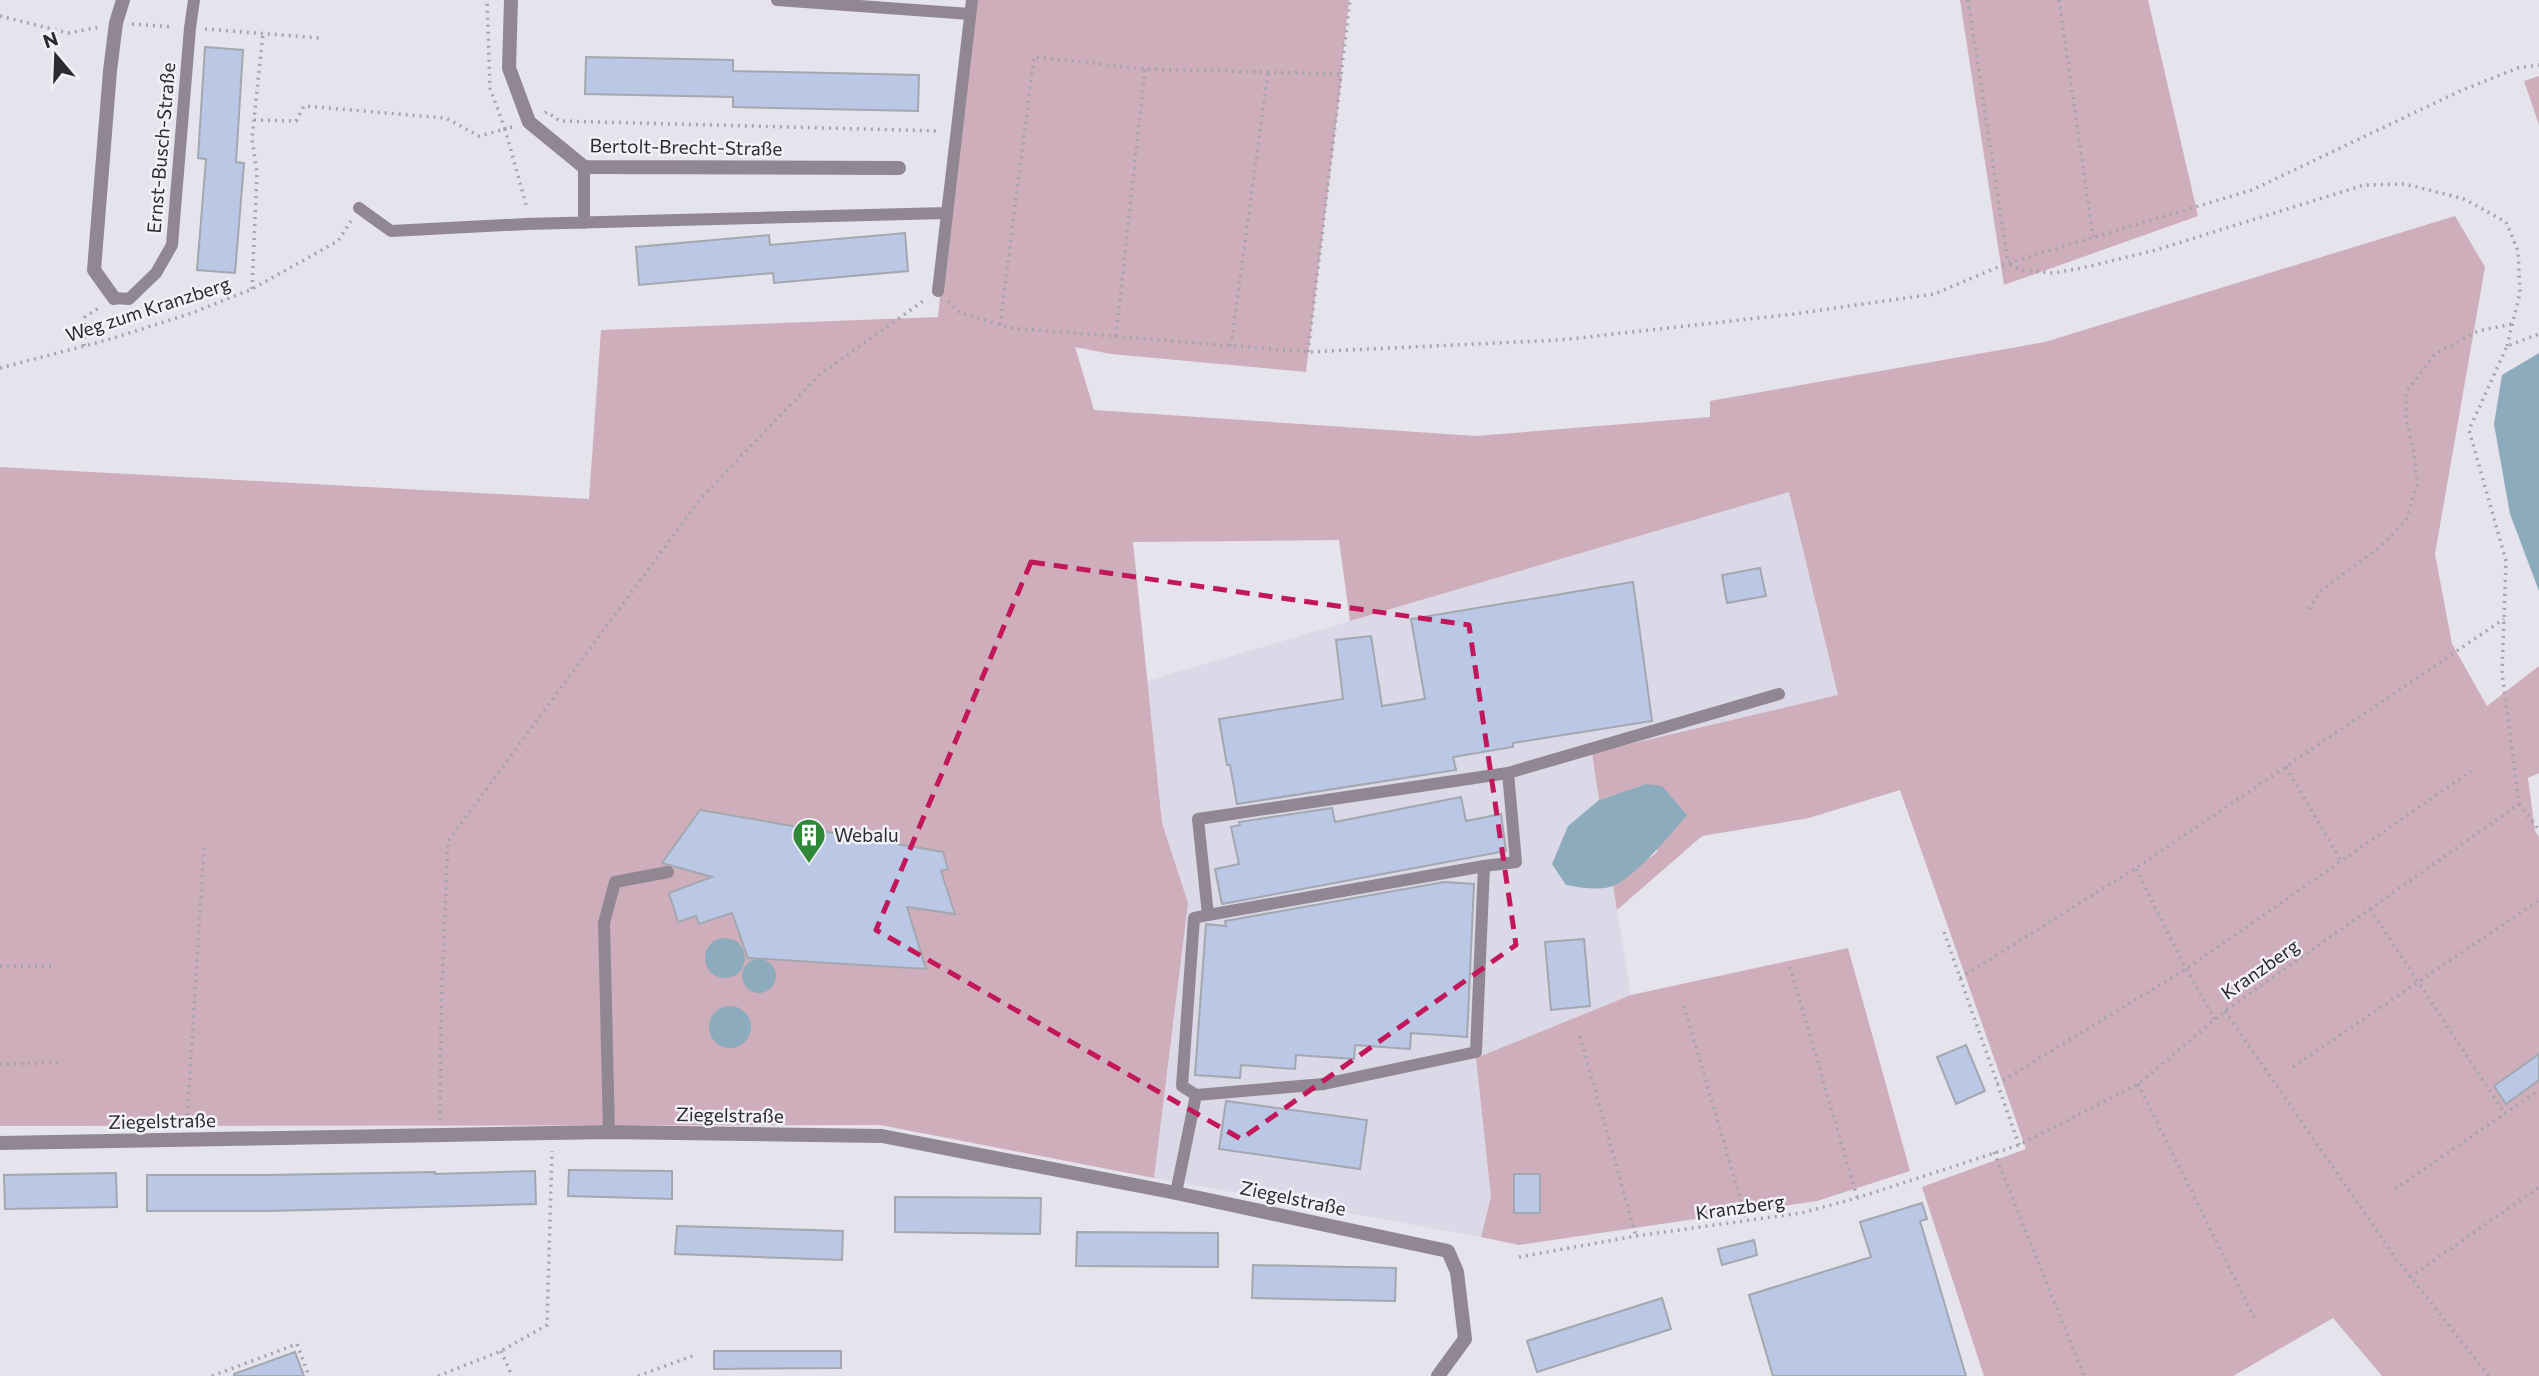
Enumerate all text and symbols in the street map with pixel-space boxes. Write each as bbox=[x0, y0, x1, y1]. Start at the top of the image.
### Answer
north arrow bbox=[21, 21, 91, 91]
text: N bbox=[40, 26, 61, 53]
street label: Ernst-Busch-Straße bbox=[142, 61, 179, 234]
street label: Bertolt-Brecht-Straße bbox=[589, 133, 783, 160]
street label: Weg zum Kranzberg bbox=[63, 271, 233, 346]
building icon: Webalu bbox=[790, 816, 828, 865]
place label: Webalu bbox=[834, 823, 899, 846]
street label: Kranzberg bbox=[2216, 933, 2303, 1004]
street label: Ziegelstraße bbox=[676, 1102, 784, 1127]
street label: Ziegelstraße bbox=[108, 1108, 216, 1133]
street label: Ziegelstraße bbox=[1238, 1175, 1348, 1220]
street label: Kranzberg bbox=[1694, 1189, 1786, 1224]

